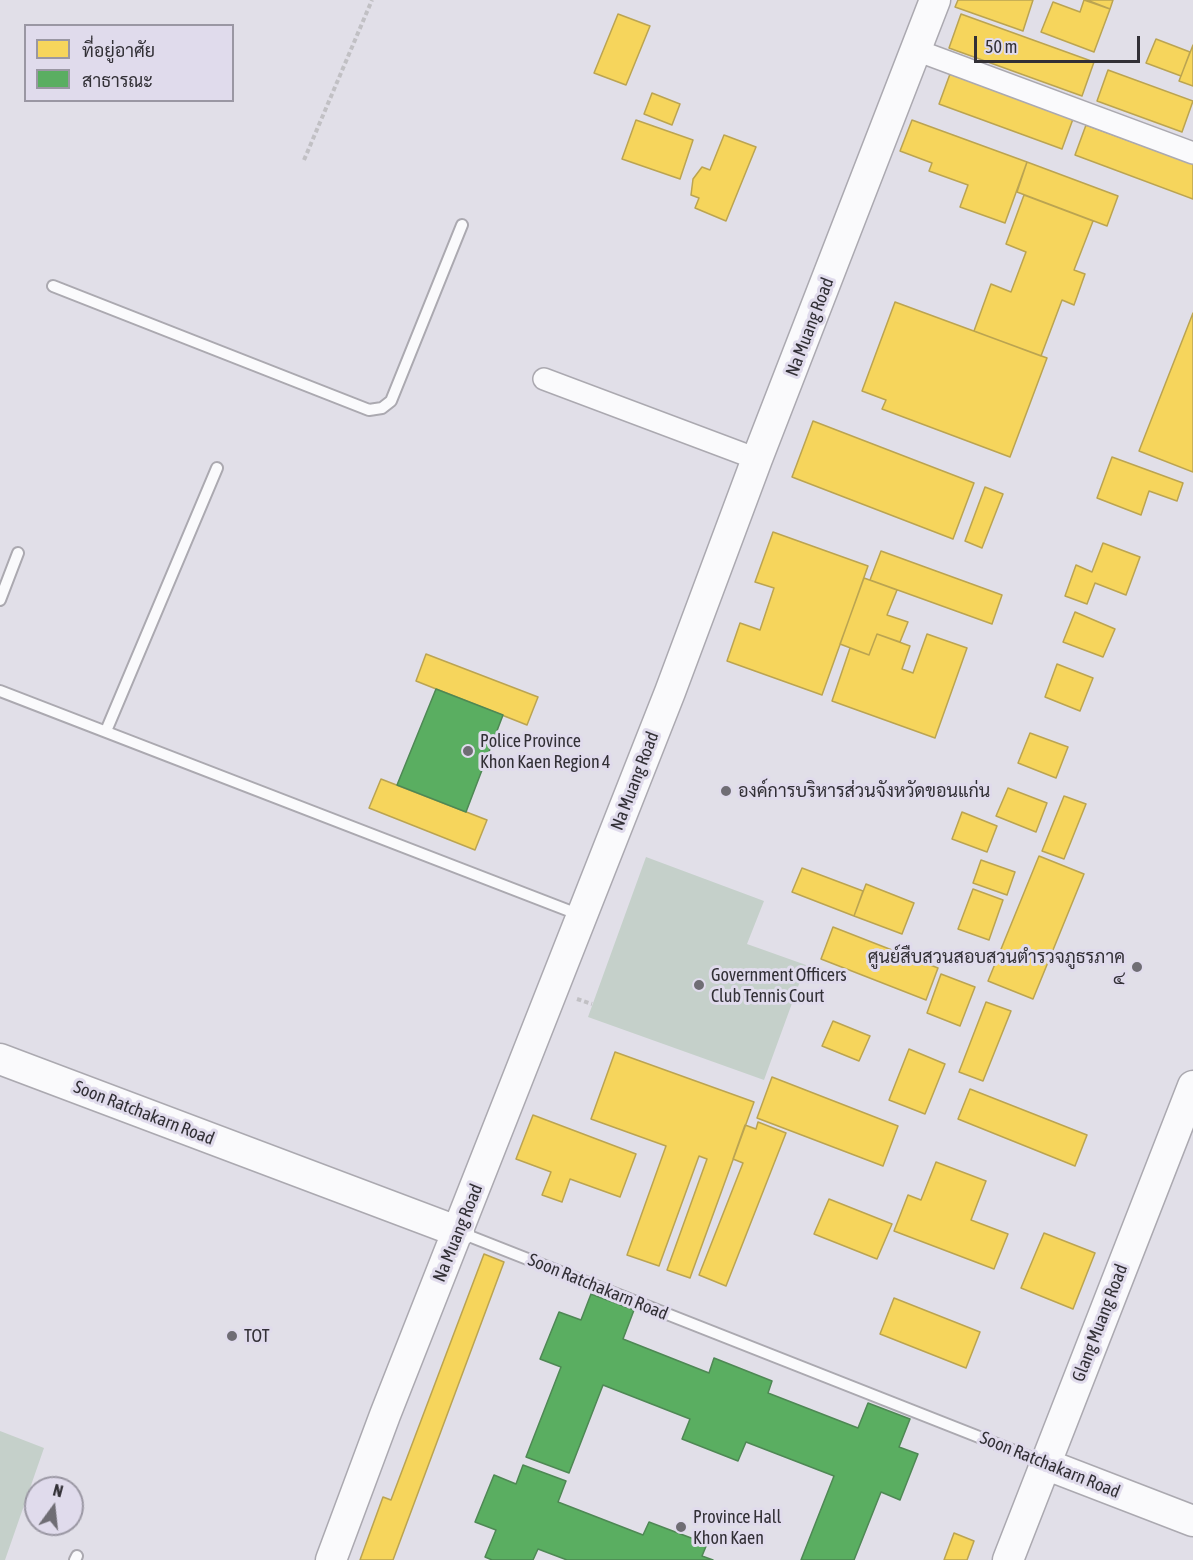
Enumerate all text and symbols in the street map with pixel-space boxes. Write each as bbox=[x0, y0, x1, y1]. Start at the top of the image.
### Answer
legend bbox=[24, 24, 234, 102]
scale bar bbox=[977, 24, 1144, 62]
text: 50 m bbox=[985, 36, 1017, 57]
text: ที่อยู่อาศัย bbox=[82, 40, 155, 61]
text: สาธารณะ bbox=[82, 70, 153, 91]
street label: Na Muang Road bbox=[781, 275, 839, 379]
street label: Na Muang Road bbox=[606, 729, 664, 833]
place label: Police Province Khon Kaen Region 4 bbox=[480, 730, 611, 772]
marker: Police Province Khon Kaen Region 4 bbox=[461, 744, 475, 758]
place label: องค์การบริหารส่วนจังหวัดขอนแก่น bbox=[738, 780, 990, 802]
marker: องค์การบริหารส่วนจังหวัดขอนแก่น bbox=[719, 784, 733, 798]
place label: ศูนย์สืบสวนสอบสวนตำรวจภูธรภาค ๔ bbox=[868, 946, 1125, 988]
marker: ศูนย์สืบสวนสอบสวนตำรวจภูธรภาค ๔ bbox=[1130, 960, 1144, 974]
place label: Government Officers Club Tennis Court bbox=[711, 964, 847, 1006]
marker: Government Officers Club Tennis Court bbox=[692, 978, 706, 992]
street label: Soon Ratchakarn Road bbox=[71, 1076, 217, 1150]
street label: Na Muang Road bbox=[429, 1181, 487, 1285]
street label: Soon Ratchakarn Road bbox=[525, 1249, 671, 1325]
street label: Glang Muang Road bbox=[1068, 1261, 1132, 1385]
place label: TOT bbox=[244, 1325, 270, 1347]
marker: TOT bbox=[225, 1329, 239, 1343]
street label: Soon Ratchakarn Road bbox=[977, 1427, 1123, 1503]
north arrow bbox=[24, 1476, 84, 1536]
text: N bbox=[51, 1481, 65, 1500]
place label: Province Hall Khon Kaen bbox=[693, 1506, 781, 1549]
marker: Province Hall Khon Kaen bbox=[674, 1520, 688, 1534]

